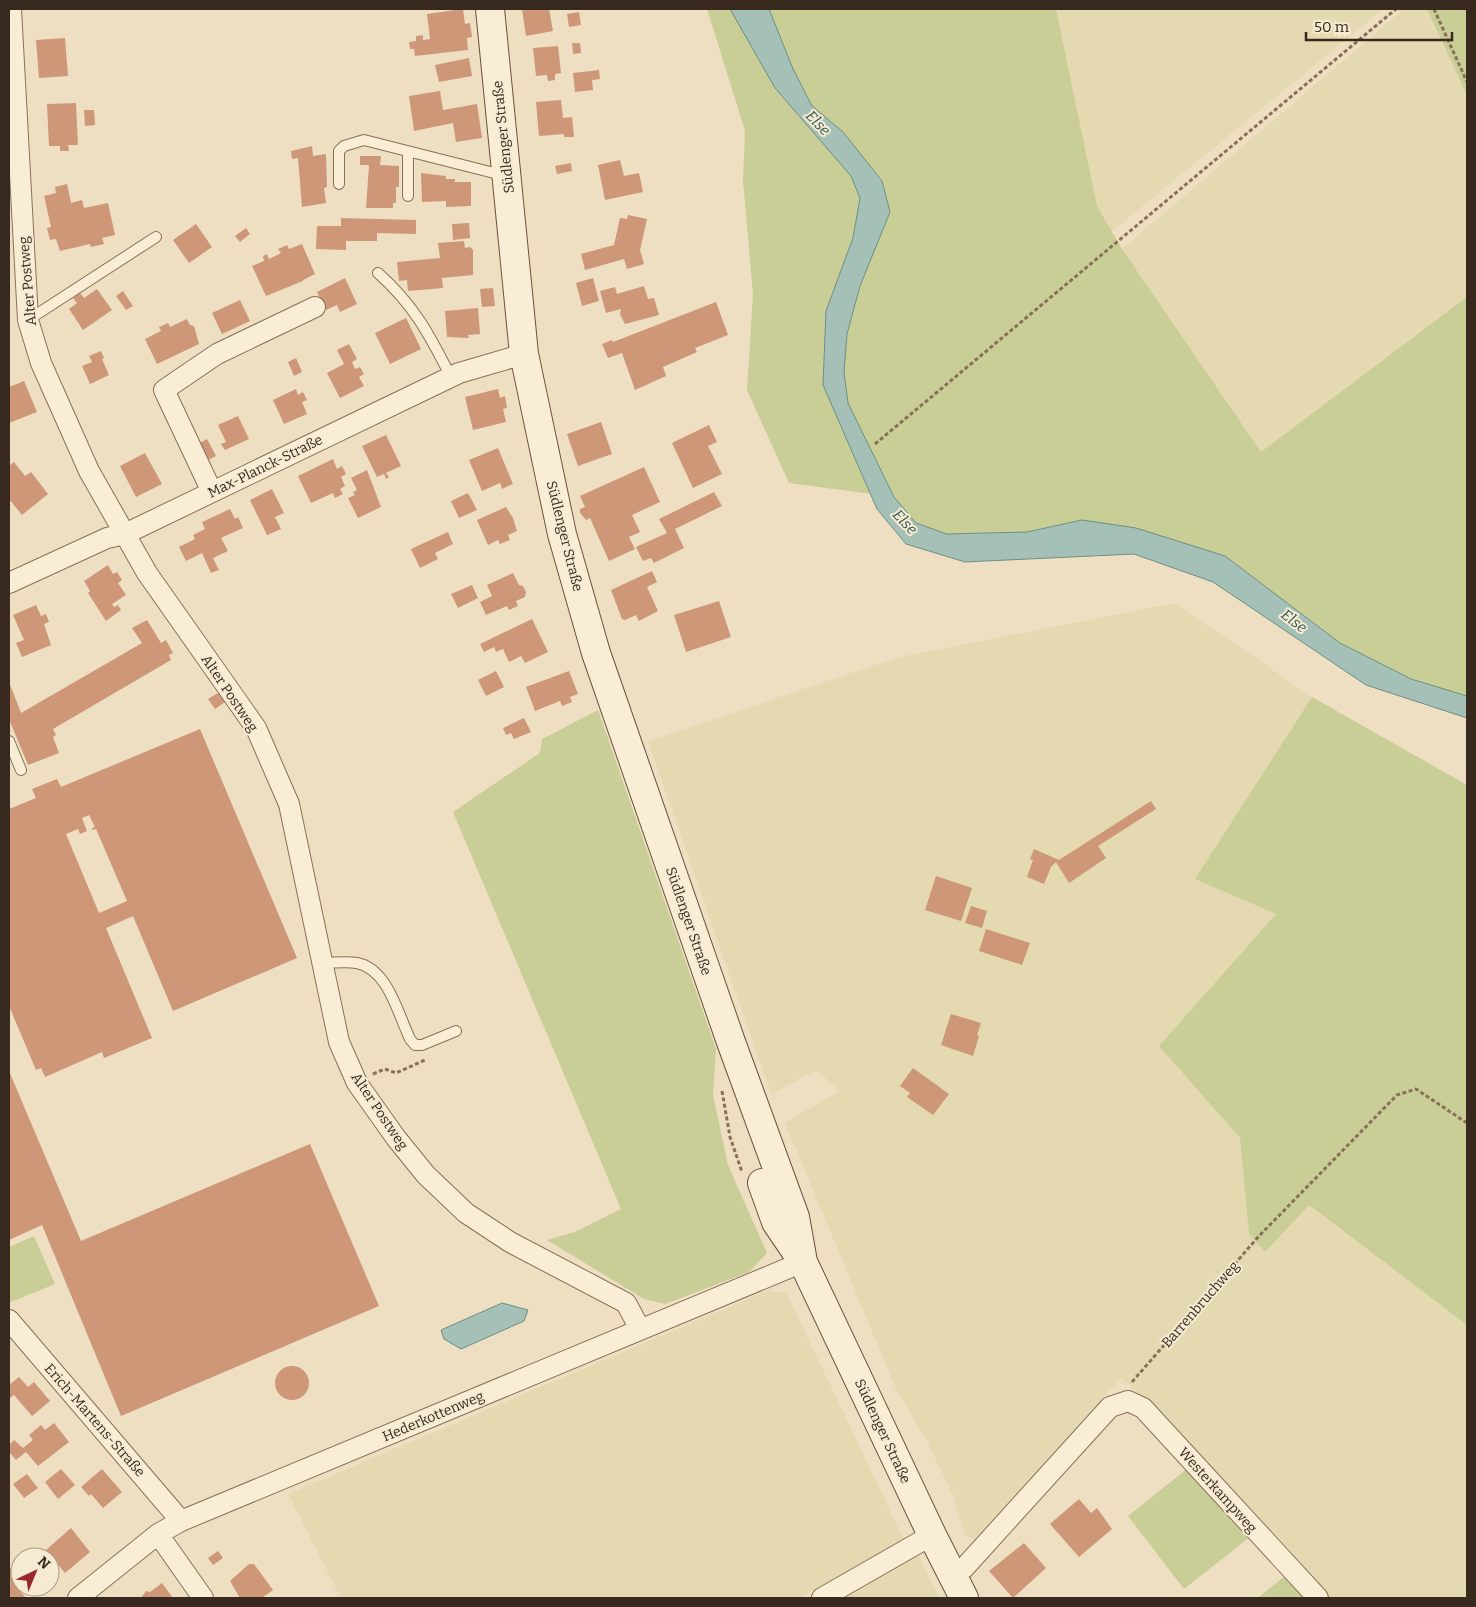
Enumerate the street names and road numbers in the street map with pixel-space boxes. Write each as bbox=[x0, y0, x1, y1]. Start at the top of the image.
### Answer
street label: Südlenger Straße bbox=[489, 80, 518, 194]
street label: Alter Postweg bbox=[15, 235, 40, 326]
street label: Max-Planck-Straße bbox=[205, 431, 325, 502]
street label: Südlenger Straße bbox=[543, 479, 586, 593]
street label: Alter Postweg bbox=[198, 651, 262, 735]
street label: Südlenger Straße bbox=[662, 865, 715, 977]
street label: Alter Postweg bbox=[348, 1069, 412, 1153]
street label: Barrenbruchweg bbox=[1158, 1257, 1243, 1351]
street label: Erich-Martens-Straße bbox=[41, 1360, 148, 1481]
street label: Südlenger Straße bbox=[851, 1376, 914, 1486]
street label: Hederkottenweg bbox=[380, 1387, 487, 1445]
street label: Westerkampweg bbox=[1175, 1444, 1261, 1537]

